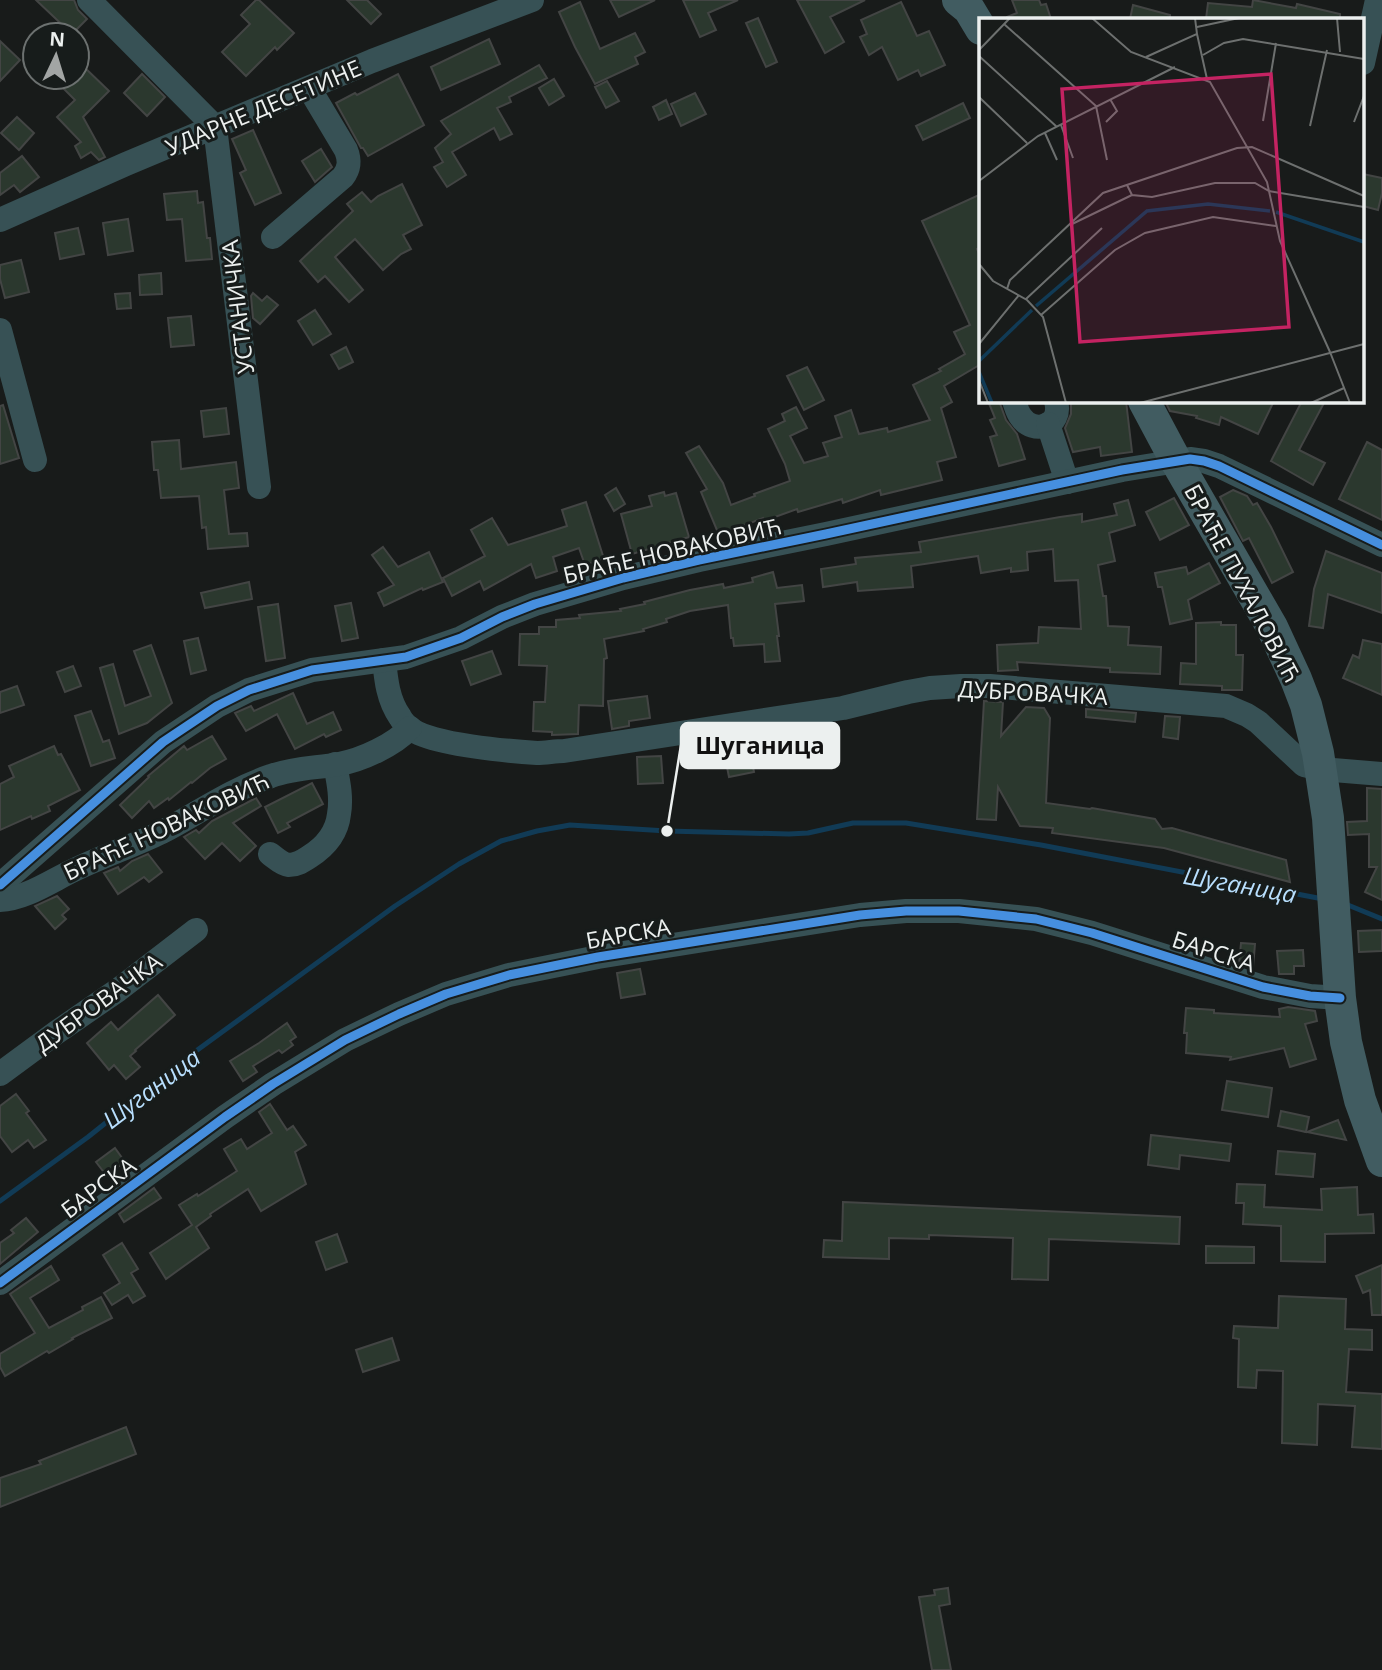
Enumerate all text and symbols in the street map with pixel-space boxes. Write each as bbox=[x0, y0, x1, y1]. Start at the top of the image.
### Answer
inset map bbox=[979, 18, 1364, 402]
north arrow bbox=[21, 21, 91, 91]
text: N bbox=[49, 26, 66, 53]
street label: УДАРНЕ ДЕСЕТИНЕ bbox=[160, 51, 366, 163]
street label: УСТАНИЧКА bbox=[213, 238, 261, 376]
street label: БРАЋЕ ПУХАЛОВИЋ bbox=[1177, 478, 1309, 688]
street label: БРАЋЕ НОВАКОВИЋ bbox=[560, 509, 784, 591]
street label: ДУБРОВАЧКА bbox=[957, 672, 1109, 712]
callout: Шуганица bbox=[681, 723, 839, 768]
text: Шуганица bbox=[695, 728, 825, 761]
street label: БРАЋЕ НОВАКОВИЋ bbox=[58, 764, 274, 888]
water label: Шуганица bbox=[1181, 858, 1300, 910]
street label: БАРСКА bbox=[583, 910, 673, 956]
street label: БАРСКА bbox=[1168, 923, 1260, 980]
street label: ДУБРОВАЧКА bbox=[28, 945, 168, 1059]
water label: Шуганица bbox=[95, 1040, 207, 1136]
street label: БАРСКА bbox=[54, 1149, 142, 1225]

